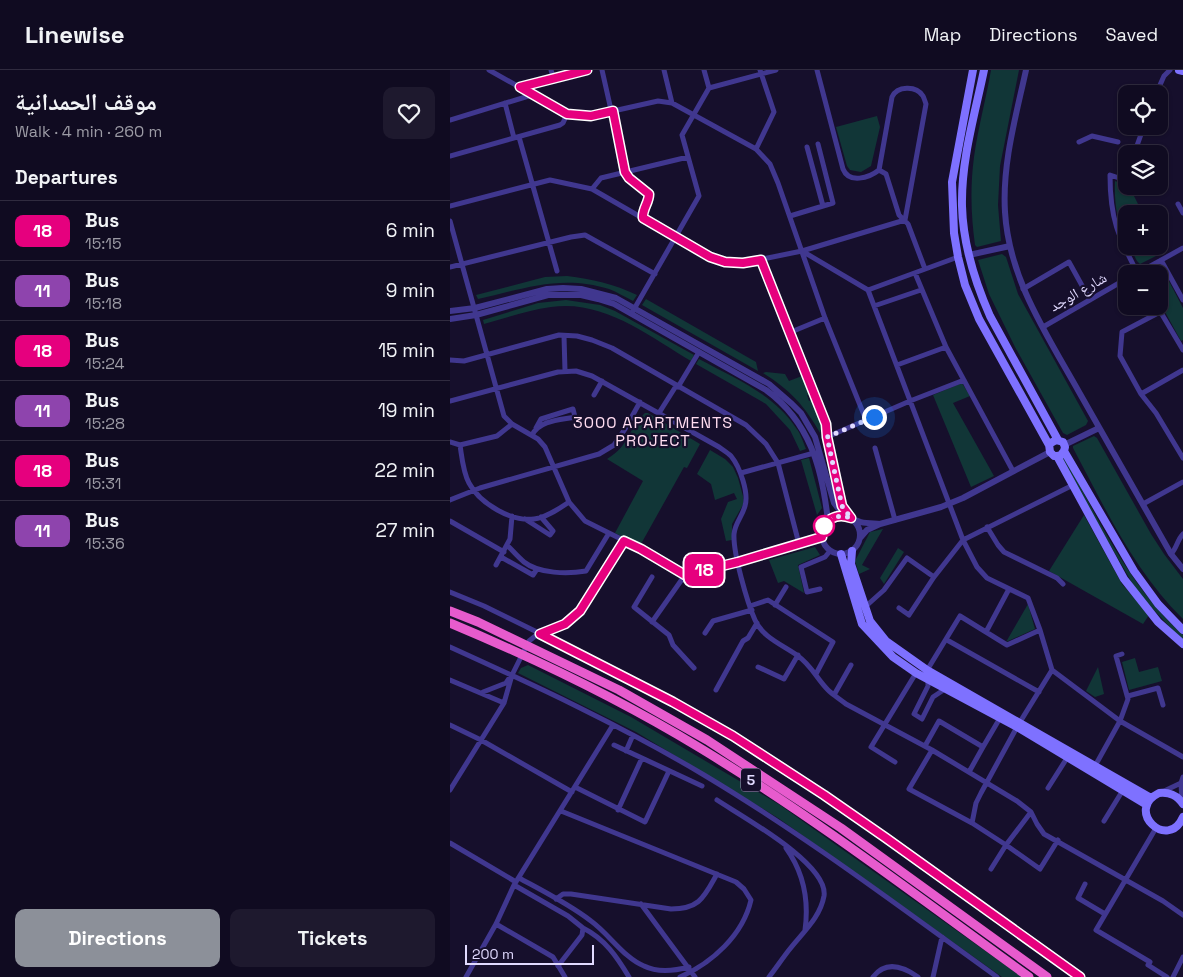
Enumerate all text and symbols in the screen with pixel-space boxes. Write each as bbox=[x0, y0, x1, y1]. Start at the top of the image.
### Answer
text: Linewise bbox=[25, 19, 125, 50]
text: Map bbox=[924, 23, 961, 46]
text: Directions bbox=[989, 23, 1078, 46]
text: Saved bbox=[1106, 23, 1158, 46]
map controls bbox=[1118, 85, 1168, 315]
button: locate bbox=[1118, 85, 1168, 135]
text: موقف الحمدانية bbox=[15, 86, 157, 117]
button: heart bbox=[383, 87, 435, 139]
text: Walk · 4 min · 260 m bbox=[15, 121, 162, 142]
button: layers bbox=[1118, 145, 1168, 195]
text: Departures bbox=[15, 165, 118, 190]
button: + bbox=[1118, 205, 1168, 255]
text: Bus bbox=[85, 208, 119, 233]
text: 6 min bbox=[386, 218, 435, 243]
text: 18 bbox=[33, 219, 52, 242]
text: 15:15 bbox=[85, 233, 122, 254]
button: − bbox=[1118, 265, 1168, 315]
text: Bus bbox=[85, 268, 119, 293]
street label: شارع الوجد bbox=[1046, 268, 1110, 316]
text: 9 min bbox=[386, 278, 435, 303]
text: 11 bbox=[34, 279, 51, 302]
text: 15:18 bbox=[85, 293, 122, 314]
text: Bus bbox=[85, 328, 119, 353]
text: 15 min bbox=[378, 338, 435, 363]
text: 18 bbox=[33, 339, 52, 362]
text: 15:24 bbox=[85, 353, 125, 374]
text: Bus bbox=[85, 388, 119, 413]
text: 19 min bbox=[378, 398, 435, 423]
text: 11 bbox=[34, 399, 51, 422]
your location bbox=[862, 405, 887, 430]
district label: 3000 APARTMENTS PROJECT bbox=[573, 412, 733, 451]
text: 15:28 bbox=[85, 413, 125, 434]
text: Bus bbox=[85, 448, 119, 473]
text: 22 min bbox=[375, 458, 435, 483]
text: 18 bbox=[33, 459, 52, 482]
text: 15:31 bbox=[85, 473, 121, 494]
text: Bus bbox=[85, 508, 119, 533]
unlabelled marker bbox=[813, 515, 835, 537]
text: 27 min bbox=[375, 518, 435, 543]
text: 11 bbox=[34, 519, 51, 542]
text: 15:36 bbox=[85, 533, 125, 554]
line badge: 18 bbox=[682, 554, 726, 586]
text: 18 bbox=[695, 558, 713, 581]
road number: 5 bbox=[741, 768, 761, 792]
button: Directions bbox=[15, 909, 220, 967]
button: Tickets bbox=[230, 909, 435, 967]
scale bar bbox=[465, 942, 594, 965]
text: 200 m bbox=[472, 945, 514, 963]

